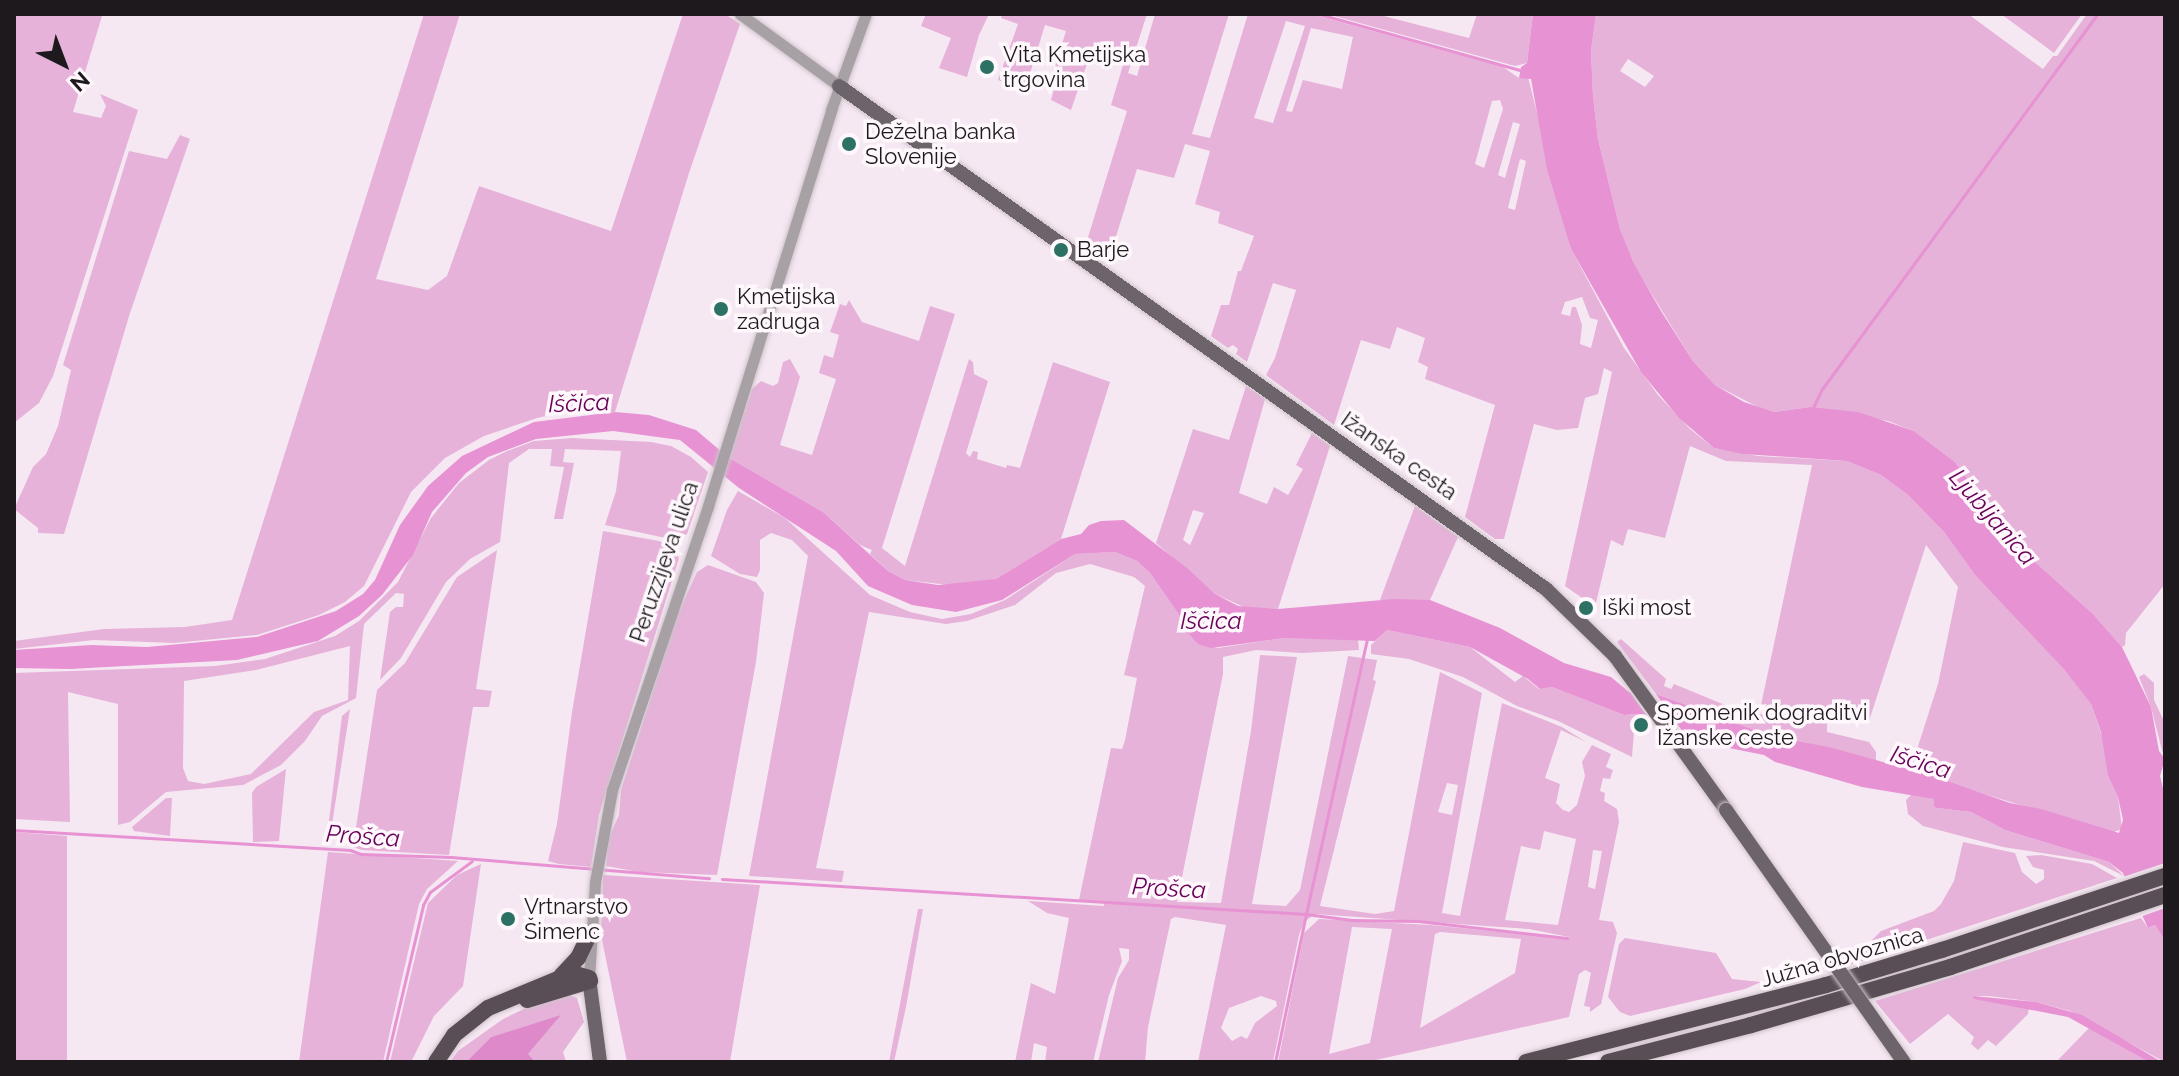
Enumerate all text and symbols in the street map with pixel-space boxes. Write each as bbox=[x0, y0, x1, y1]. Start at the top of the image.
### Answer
north arrow bbox=[24, 24, 104, 104]
place label: Vita Kmetijska trgovina bbox=[1003, 41, 1146, 92]
marker: Vita Kmetijska trgovina bbox=[978, 58, 996, 76]
text: N bbox=[65, 67, 95, 97]
place label: Deželna banka Slovenije bbox=[865, 118, 1015, 170]
marker: Deželna banka Slovenije bbox=[840, 135, 858, 153]
place label: Barje bbox=[1077, 237, 1129, 263]
marker: Barje bbox=[1052, 241, 1070, 259]
place label: Kmetijska zadruga bbox=[737, 283, 836, 334]
marker: Kmetijska zadruga bbox=[712, 300, 730, 318]
water label: Iščica bbox=[548, 388, 610, 418]
street label: Ižanska cesta bbox=[1336, 406, 1462, 506]
water label: Ljubljanica bbox=[1943, 463, 2043, 571]
street label: Peruzzijeva ulica bbox=[624, 478, 704, 646]
place label: Iški most bbox=[1602, 595, 1691, 621]
marker: Iški most bbox=[1577, 599, 1595, 617]
water label: Iščica bbox=[1180, 607, 1242, 635]
place label: Spomenik dograditvi Ižanske ceste bbox=[1657, 699, 1867, 750]
marker: Spomenik dograditvi Ižanske ceste bbox=[1632, 716, 1650, 734]
water label: Iščica bbox=[1887, 739, 1955, 785]
water label: Prošca bbox=[325, 819, 401, 853]
water label: Prošca bbox=[1131, 872, 1207, 904]
place label: Vrtnarstvo Šimenc bbox=[524, 893, 628, 944]
marker: Vrtnarstvo Šimenc bbox=[499, 910, 517, 928]
street label: Južna obvoznica bbox=[1758, 921, 1926, 993]

